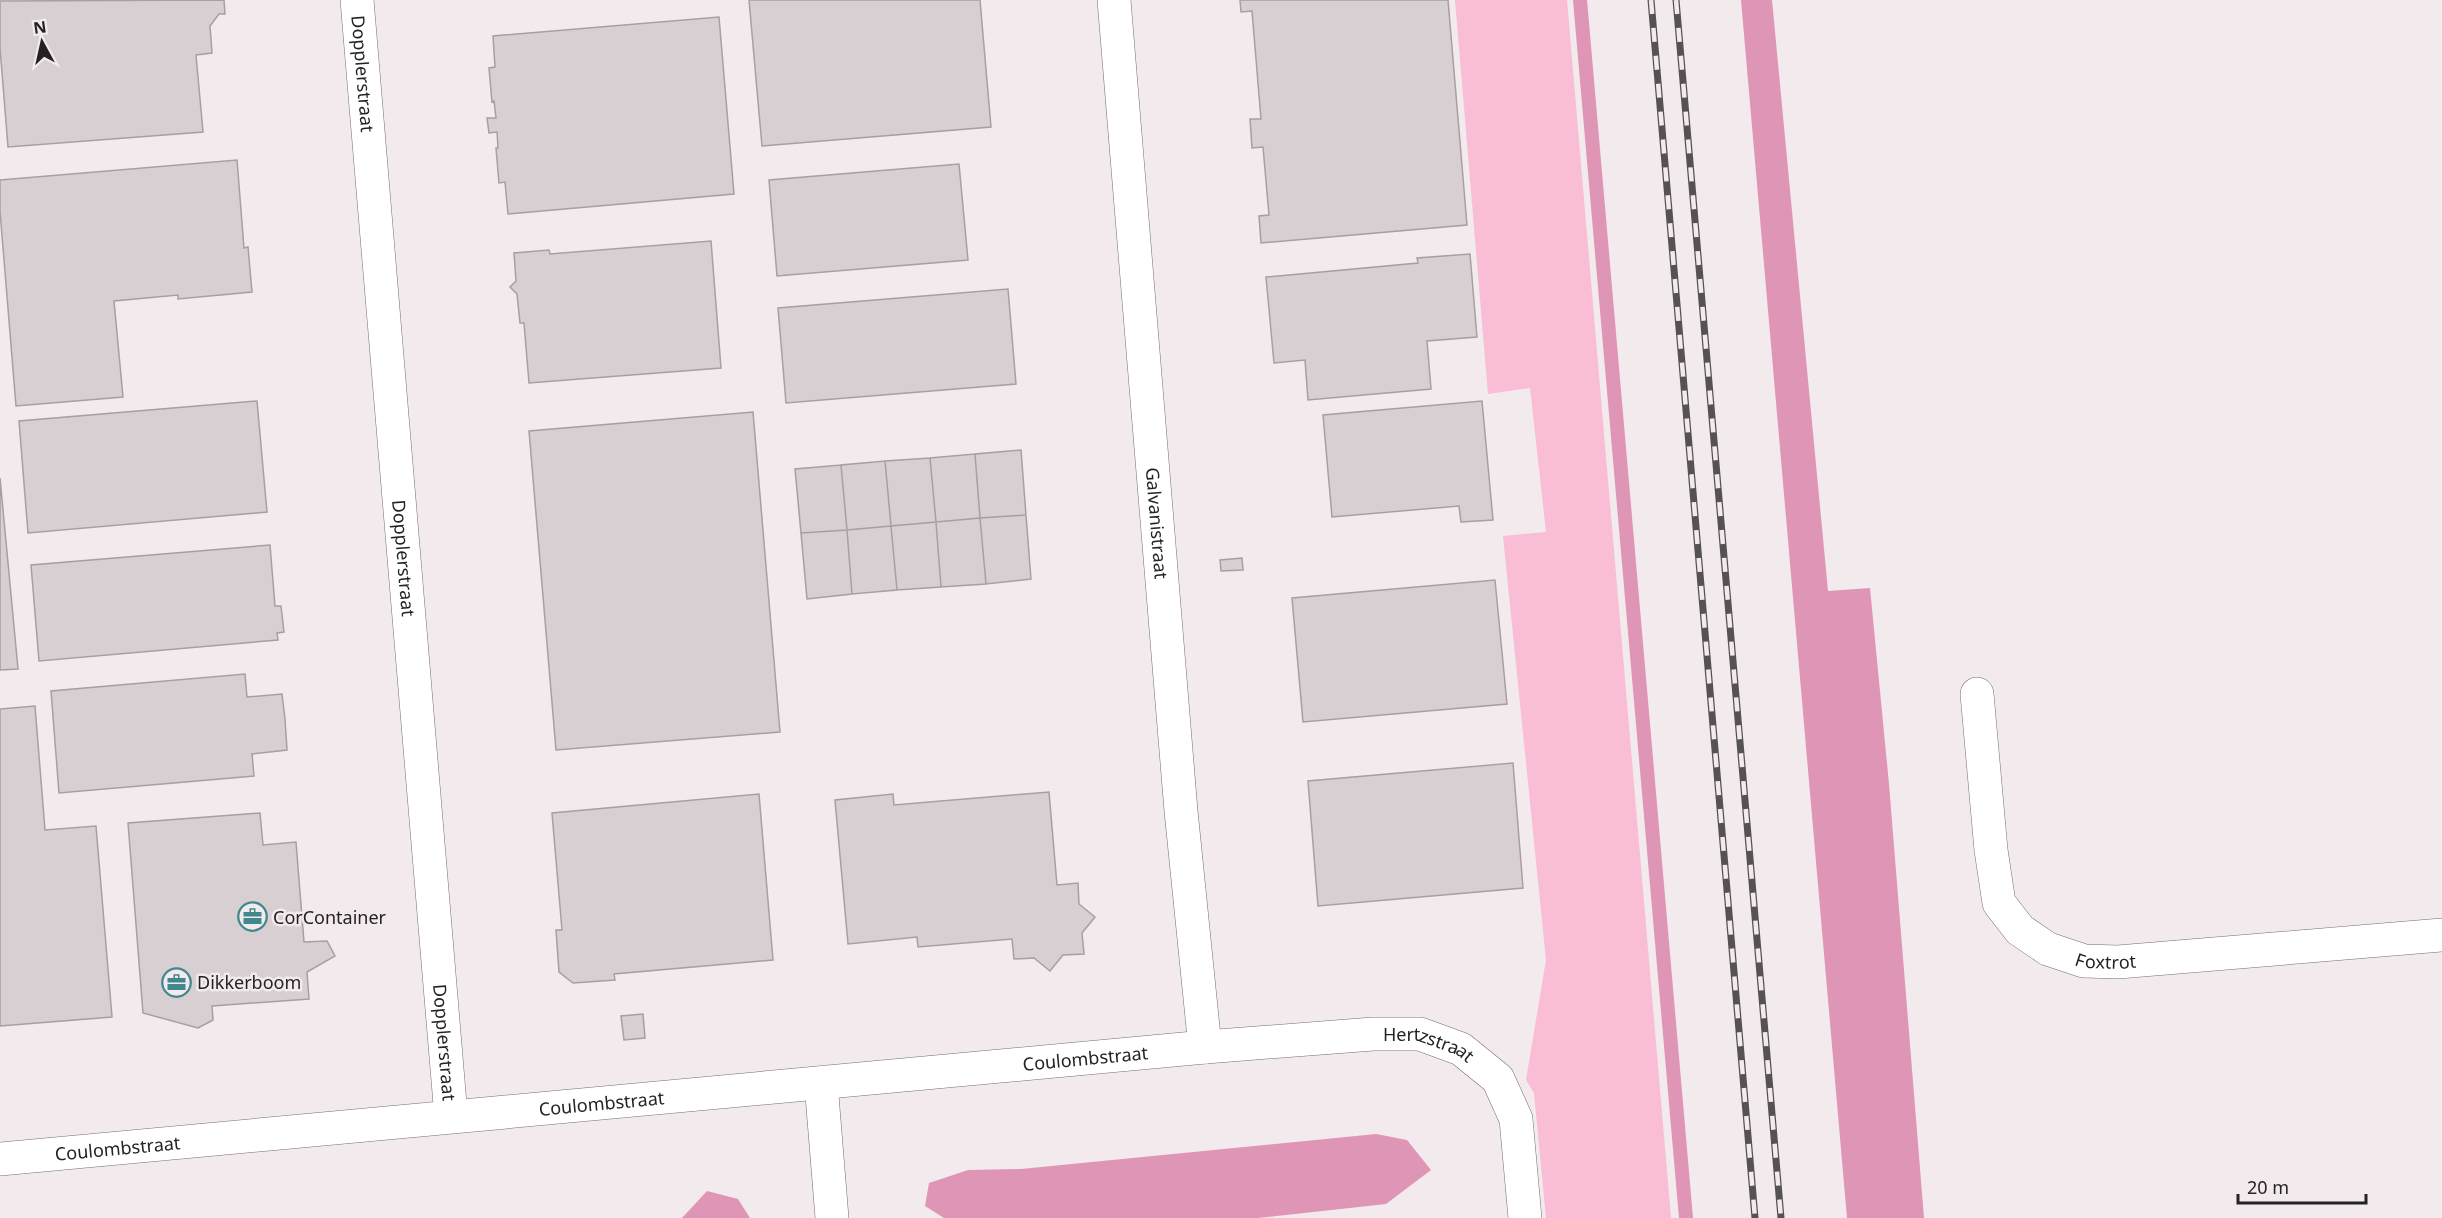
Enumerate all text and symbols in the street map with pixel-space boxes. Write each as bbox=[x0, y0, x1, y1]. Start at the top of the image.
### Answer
north arrow bbox=[12, 12, 72, 72]
street label: Dopplerstraat bbox=[346, 14, 380, 134]
text: N bbox=[32, 15, 48, 39]
street label: Galvanistraat bbox=[1141, 466, 1174, 580]
street label: Dopplerstraat bbox=[387, 499, 421, 618]
office icon: CorContainer bbox=[236, 901, 268, 933]
place label: CorContainer bbox=[273, 905, 387, 929]
street label: Foxtrot bbox=[2072, 947, 2137, 974]
office icon: Dikkerboom bbox=[160, 966, 192, 998]
place label: Dikkerboom bbox=[197, 970, 301, 994]
street label: Dopplerstraat bbox=[428, 983, 462, 1102]
street label: Hertzstraat bbox=[1383, 1022, 1480, 1067]
street label: Coulombstraat bbox=[1022, 1040, 1150, 1076]
street label: Coulombstraat bbox=[538, 1085, 666, 1121]
street label: Coulombstraat bbox=[54, 1130, 182, 1166]
scale bar bbox=[2238, 1167, 2366, 1205]
text: 20 m bbox=[2247, 1175, 2289, 1199]

